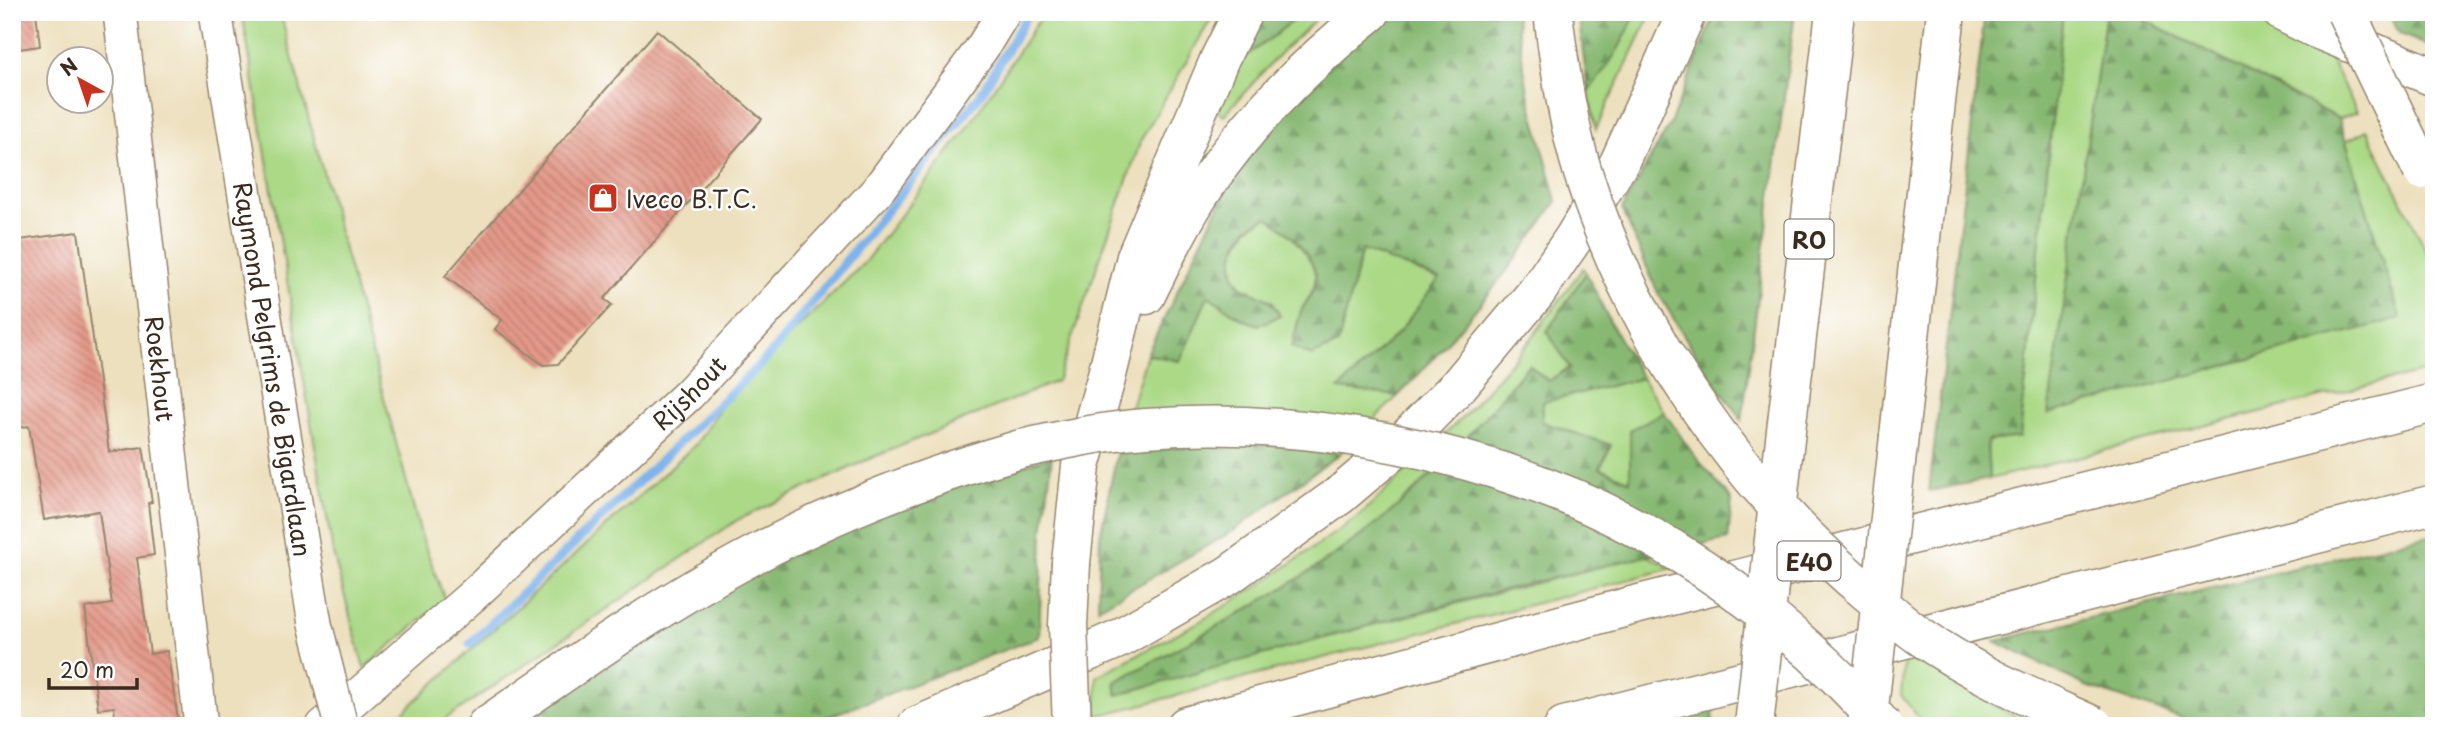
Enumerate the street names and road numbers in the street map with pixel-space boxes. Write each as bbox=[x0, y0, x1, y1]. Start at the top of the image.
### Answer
street label: Raymond Pelgrims de Bigardlaan bbox=[225, 179, 322, 559]
road number: R0 bbox=[1784, 220, 1834, 258]
street label: Roekhout bbox=[137, 314, 184, 424]
street label: Rijshout bbox=[644, 347, 734, 438]
road number: E40 bbox=[1778, 541, 1840, 580]

